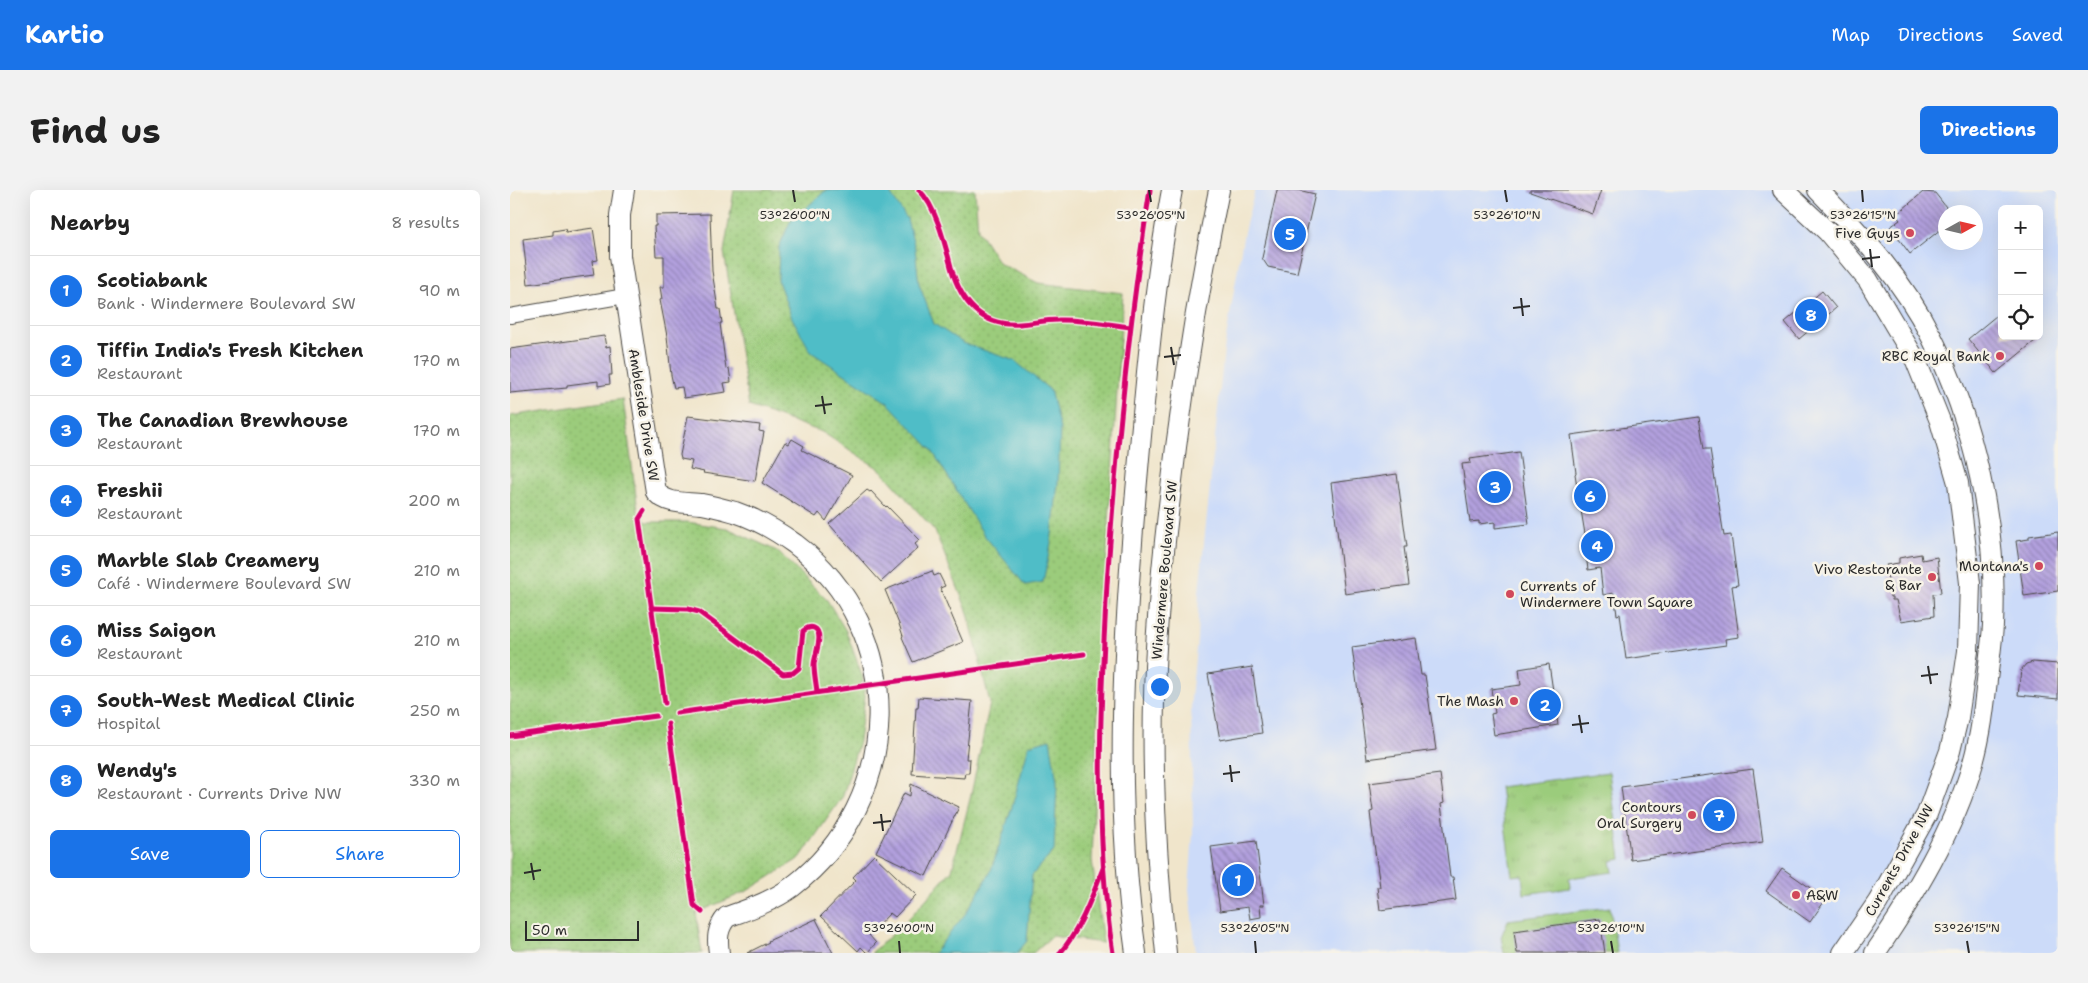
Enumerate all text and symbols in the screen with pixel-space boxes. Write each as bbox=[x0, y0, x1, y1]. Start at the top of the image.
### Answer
text: Kartio bbox=[25, 19, 104, 51]
text: Map bbox=[1832, 23, 1870, 47]
text: Directions bbox=[1898, 23, 1984, 47]
text: Saved bbox=[2012, 23, 2063, 47]
button: Directions bbox=[1920, 106, 2058, 154]
text: Find us bbox=[30, 107, 161, 154]
north arrow bbox=[1938, 205, 1983, 250]
map controls bbox=[1998, 205, 2043, 340]
button: + bbox=[1998, 205, 2043, 250]
text: 53°26'00"N bbox=[760, 207, 830, 223]
text: 53°26'05"N bbox=[1116, 207, 1186, 223]
text: 53°26'10"N bbox=[1473, 207, 1541, 223]
text: 53°26'15"N bbox=[1830, 207, 1896, 223]
text: Nearby bbox=[50, 209, 130, 237]
text: 8 results bbox=[391, 212, 460, 233]
pin: 5 bbox=[1274, 215, 1306, 253]
place label: Five Guys bbox=[1835, 224, 1900, 242]
marker: Five Guys bbox=[1904, 227, 1916, 239]
button: − bbox=[1998, 250, 2043, 295]
text: Scotiabank bbox=[97, 268, 208, 293]
text: 1 bbox=[62, 280, 70, 301]
text: 90 m bbox=[419, 280, 460, 301]
text: Bank · Windermere Boulevard SW bbox=[97, 293, 356, 314]
button: locate bbox=[1998, 295, 2043, 340]
pin: 8 bbox=[1795, 296, 1827, 334]
text: Tiffin India's Fresh Kitchen bbox=[97, 338, 363, 363]
street label: Ambleside Drive SW bbox=[625, 347, 663, 483]
place label: RBC Royal Bank bbox=[1882, 347, 1990, 365]
text: 2 bbox=[60, 350, 72, 371]
text: 170 m bbox=[413, 350, 460, 371]
marker: RBC Royal Bank bbox=[1994, 350, 2006, 362]
text: Restaurant bbox=[97, 363, 183, 384]
text: The Canadian Brewhouse bbox=[97, 408, 348, 433]
text: 3 bbox=[60, 420, 72, 441]
text: 170 m bbox=[413, 420, 460, 441]
text: Restaurant bbox=[97, 433, 183, 454]
pin: 3 bbox=[1479, 468, 1511, 506]
pin: 6 bbox=[1574, 477, 1606, 515]
text: Freshii bbox=[97, 478, 163, 503]
street label: Windermere Boulevard SW bbox=[1147, 480, 1181, 660]
text: 4 bbox=[60, 490, 72, 511]
text: 200 m bbox=[408, 490, 460, 511]
text: Restaurant bbox=[97, 503, 183, 524]
pin: 4 bbox=[1581, 527, 1613, 565]
text: Marble Slab Creamery bbox=[97, 548, 320, 573]
place label: Montana's bbox=[1959, 557, 2029, 575]
text: 5 bbox=[61, 560, 71, 581]
text: 210 m bbox=[413, 560, 460, 581]
place label: Vivo Restorante & Bar bbox=[1814, 560, 1922, 594]
marker: Montana's bbox=[2033, 560, 2045, 572]
marker: Vivo Restorante & Bar bbox=[1926, 571, 1938, 583]
text: Café · Windermere Boulevard SW bbox=[97, 573, 351, 594]
place label: Currents of Windermere Town Square bbox=[1520, 577, 1693, 611]
marker: Currents of Windermere Town Square bbox=[1504, 588, 1516, 600]
text: Miss Saigon bbox=[97, 618, 216, 643]
text: 6 bbox=[60, 630, 72, 651]
text: 210 m bbox=[413, 630, 460, 651]
text: Restaurant bbox=[97, 643, 183, 664]
your location bbox=[1147, 674, 1173, 700]
pin: 2 bbox=[1529, 686, 1561, 724]
text: South-West Medical Clinic bbox=[97, 688, 355, 713]
place label: The Mash bbox=[1437, 692, 1504, 710]
marker: The Mash bbox=[1508, 695, 1520, 707]
text: 7 bbox=[60, 700, 72, 721]
text: 250 m bbox=[409, 700, 460, 721]
text: Hospital bbox=[97, 713, 160, 734]
text: Wendy's bbox=[97, 758, 177, 783]
text: 8 bbox=[60, 770, 72, 791]
text: 330 m bbox=[408, 770, 460, 791]
text: Restaurant · Currents Drive NW bbox=[97, 783, 341, 804]
pin: 7 bbox=[1703, 796, 1735, 834]
place label: Contours Oral Surgery bbox=[1597, 798, 1682, 832]
street label: Currents Drive NW bbox=[1861, 801, 1937, 919]
marker: Contours Oral Surgery bbox=[1686, 809, 1698, 821]
button: Save bbox=[50, 830, 250, 878]
button: Share bbox=[260, 830, 460, 878]
pin: 1 bbox=[1222, 861, 1254, 899]
place label: A&W bbox=[1806, 886, 1838, 904]
marker: A&W bbox=[1790, 889, 1802, 901]
scale bar bbox=[525, 918, 639, 941]
text: 53°26'00"N bbox=[864, 920, 934, 936]
text: 53°26'05"N bbox=[1220, 920, 1290, 936]
text: 53°26'10"N bbox=[1577, 920, 1645, 936]
text: 53°26'15"N bbox=[1934, 920, 2000, 936]
text: 50 m bbox=[532, 921, 567, 939]

